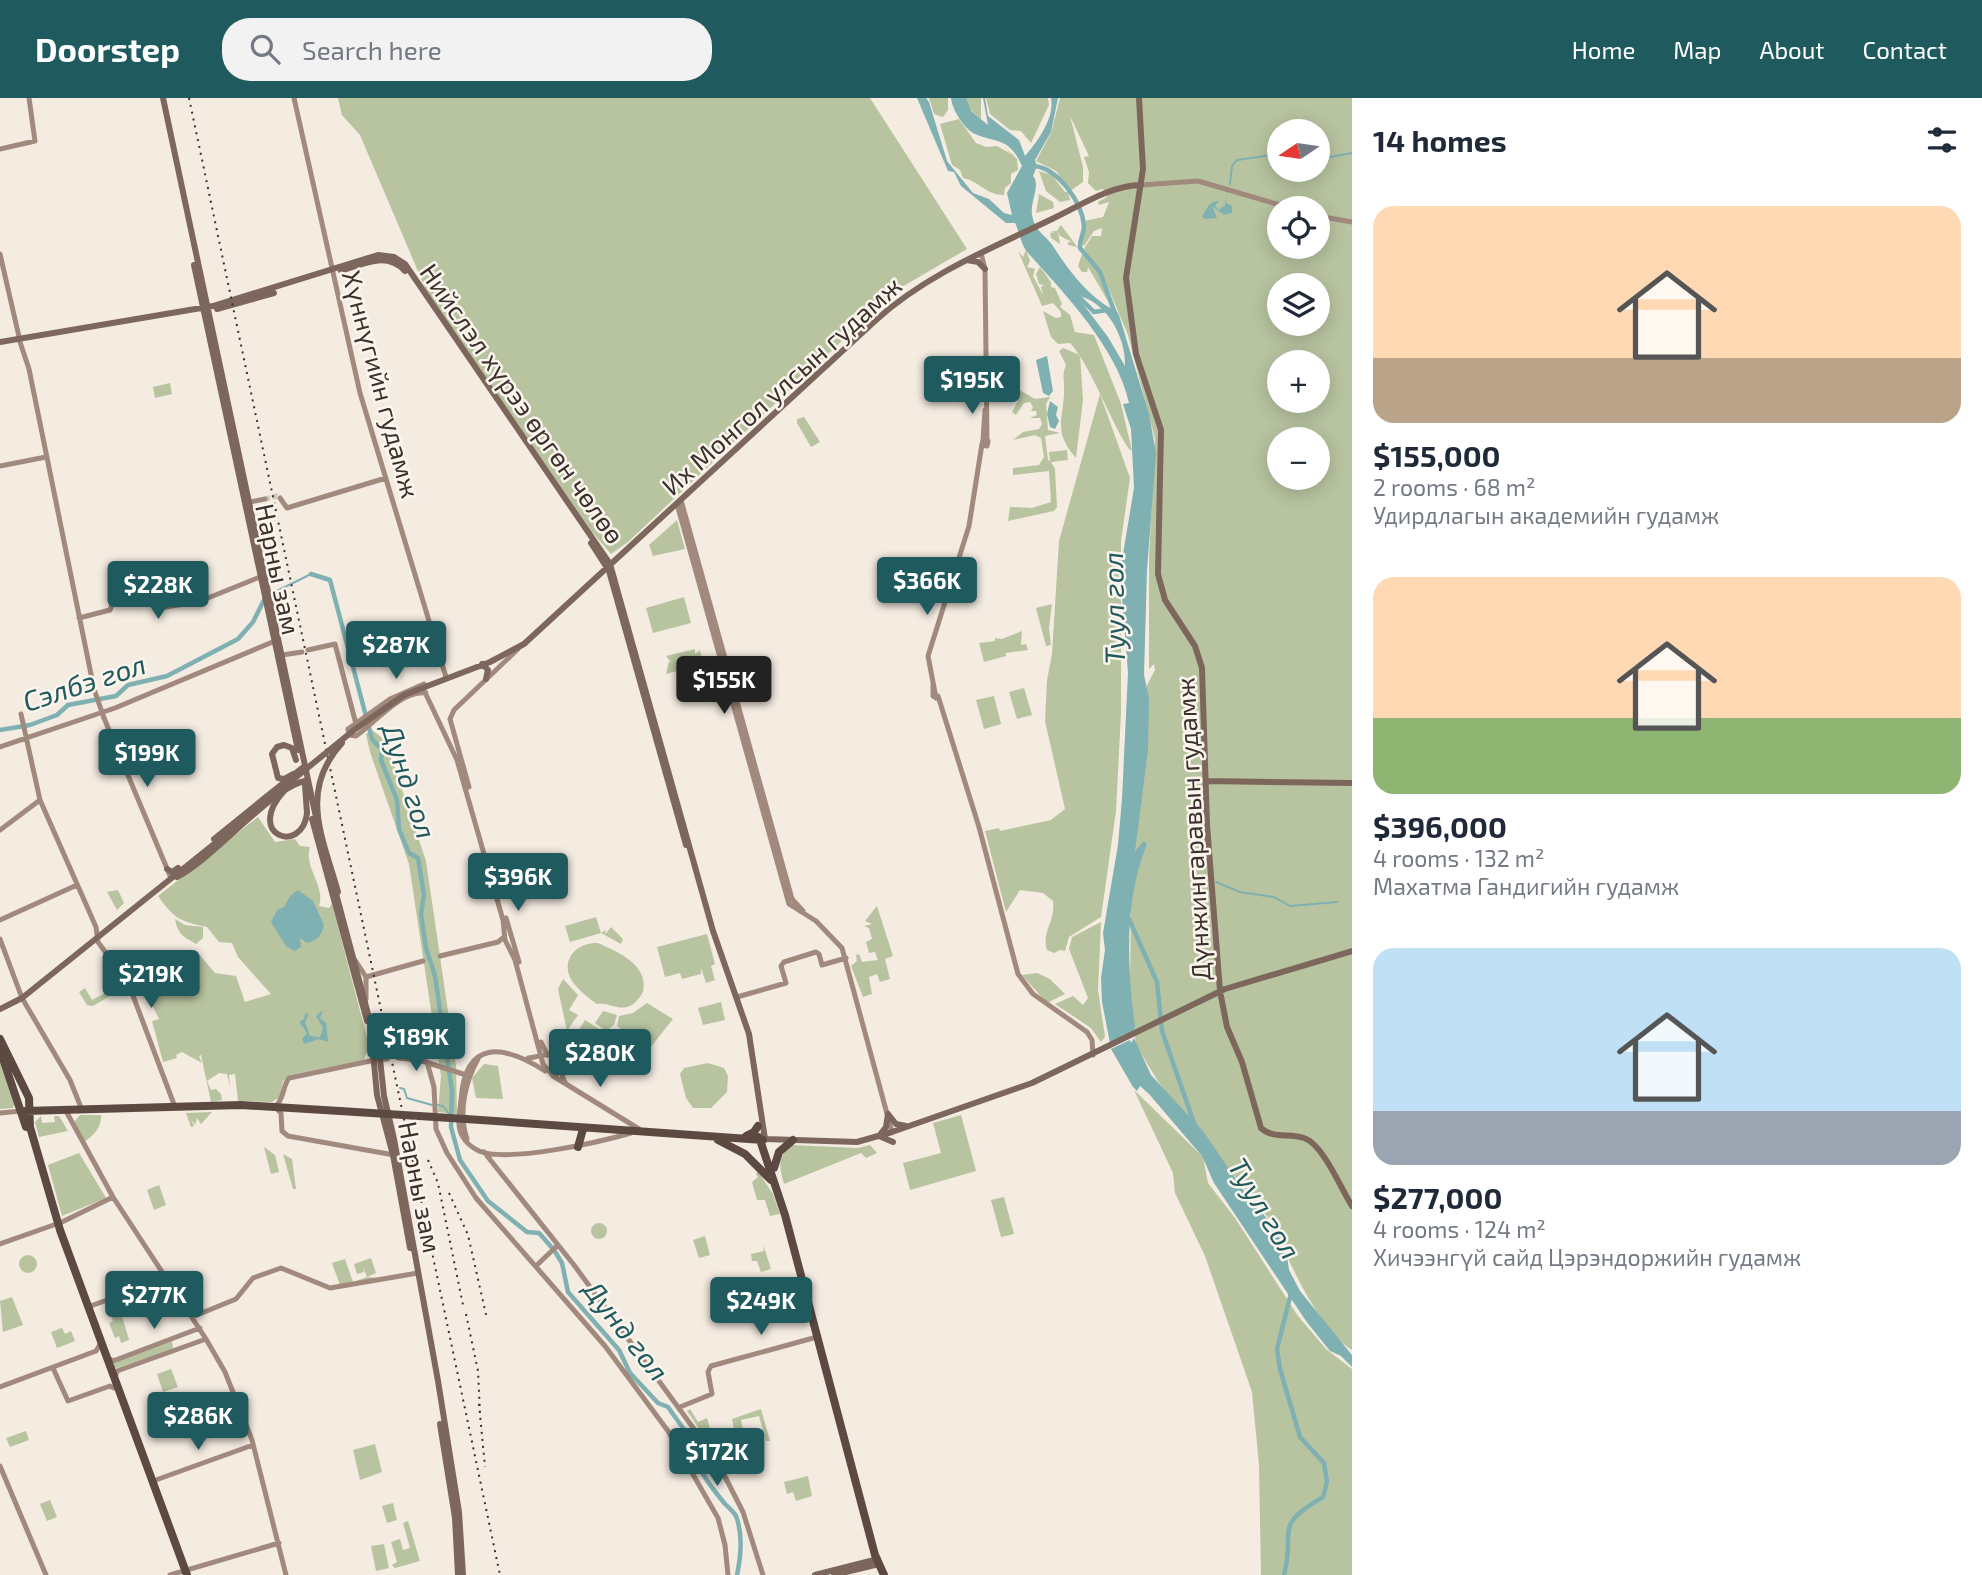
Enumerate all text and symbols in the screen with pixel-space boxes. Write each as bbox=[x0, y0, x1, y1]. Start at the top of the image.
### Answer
search box bbox=[222, 18, 712, 81]
text: Doorstep bbox=[35, 29, 180, 69]
icon: search bbox=[246, 30, 284, 68]
text: Search here bbox=[302, 34, 442, 65]
text: Home bbox=[1572, 35, 1635, 64]
text: Map bbox=[1673, 35, 1721, 64]
text: About bbox=[1759, 35, 1825, 64]
text: Contact bbox=[1863, 35, 1947, 64]
north arrow bbox=[1267, 119, 1330, 182]
map controls bbox=[1267, 119, 1330, 490]
icon: filters bbox=[1923, 121, 1961, 159]
text: 14 homes bbox=[1373, 122, 1507, 158]
button: locate bbox=[1267, 196, 1330, 259]
icon: home bbox=[1604, 252, 1730, 378]
street label: Нийслэл хүрээ өргөн чөлөө bbox=[414, 257, 632, 549]
street label: Хүннүгийн гудамж bbox=[336, 267, 427, 501]
street label: Их Монгол улсын гудамж bbox=[655, 269, 908, 502]
button: layers bbox=[1267, 273, 1330, 336]
button: + bbox=[1267, 350, 1330, 413]
pin: $195K bbox=[923, 356, 1021, 416]
text: $195K bbox=[940, 365, 1004, 393]
button: − bbox=[1267, 427, 1330, 490]
text: $155,000 bbox=[1373, 437, 1501, 473]
text: 2 rooms · 68 m² bbox=[1373, 473, 1536, 501]
street label: Нарны зам bbox=[250, 501, 308, 637]
text: Удирдлагын академийн гудамж bbox=[1373, 501, 1719, 529]
water label: Туул гол bbox=[1095, 552, 1131, 664]
pin: $366K bbox=[878, 558, 976, 617]
pin: $228K bbox=[109, 561, 207, 621]
text: $366K bbox=[893, 566, 961, 594]
text: $228K bbox=[124, 570, 192, 598]
pin: $287K bbox=[347, 622, 445, 681]
icon: home bbox=[1604, 623, 1730, 749]
text: $287K bbox=[362, 630, 430, 658]
water label: Сэлбэ гол bbox=[18, 646, 150, 718]
pin: $155K bbox=[675, 656, 773, 716]
text: $155K bbox=[692, 665, 756, 693]
street label: Дүнжингаравын гудамж bbox=[1169, 677, 1216, 981]
water label: Дунд гол bbox=[375, 718, 444, 843]
pin: $199K bbox=[98, 730, 196, 789]
text: $199K bbox=[115, 738, 180, 766]
text: $396,000 bbox=[1373, 808, 1507, 844]
text: 4 rooms · 132 m² bbox=[1373, 844, 1545, 872]
pin: $396K bbox=[469, 854, 567, 913]
text: $396K bbox=[484, 862, 552, 890]
text: Махатма Гандигийн гудамж bbox=[1373, 872, 1679, 900]
pin: $219K bbox=[102, 950, 200, 1010]
text: $219K bbox=[119, 959, 183, 987]
icon: home bbox=[1604, 994, 1730, 1120]
pin: $189K bbox=[367, 1014, 465, 1073]
text: $189K bbox=[383, 1022, 449, 1050]
pin: $280K bbox=[551, 1030, 649, 1089]
text: $280K bbox=[565, 1038, 635, 1066]
street label: Нарны зам bbox=[393, 1119, 449, 1255]
water label: Туул гол bbox=[1222, 1151, 1308, 1265]
text: $277,000 bbox=[1373, 1179, 1502, 1215]
text: 4 rooms · 124 m² bbox=[1373, 1215, 1546, 1243]
text: Хичээнгүй сайд Цэрэндоржийн гудамж bbox=[1373, 1243, 1801, 1271]
water label: Дунд гол bbox=[576, 1271, 677, 1387]
pin: $277K bbox=[105, 1272, 203, 1331]
pin: $249K bbox=[712, 1278, 810, 1337]
text: $277K bbox=[121, 1280, 187, 1308]
text: $249K bbox=[726, 1286, 796, 1314]
pin: $286K bbox=[149, 1392, 247, 1452]
text: $286K bbox=[163, 1401, 233, 1429]
pin: $172K bbox=[668, 1428, 766, 1488]
text: $172K bbox=[685, 1437, 749, 1465]

